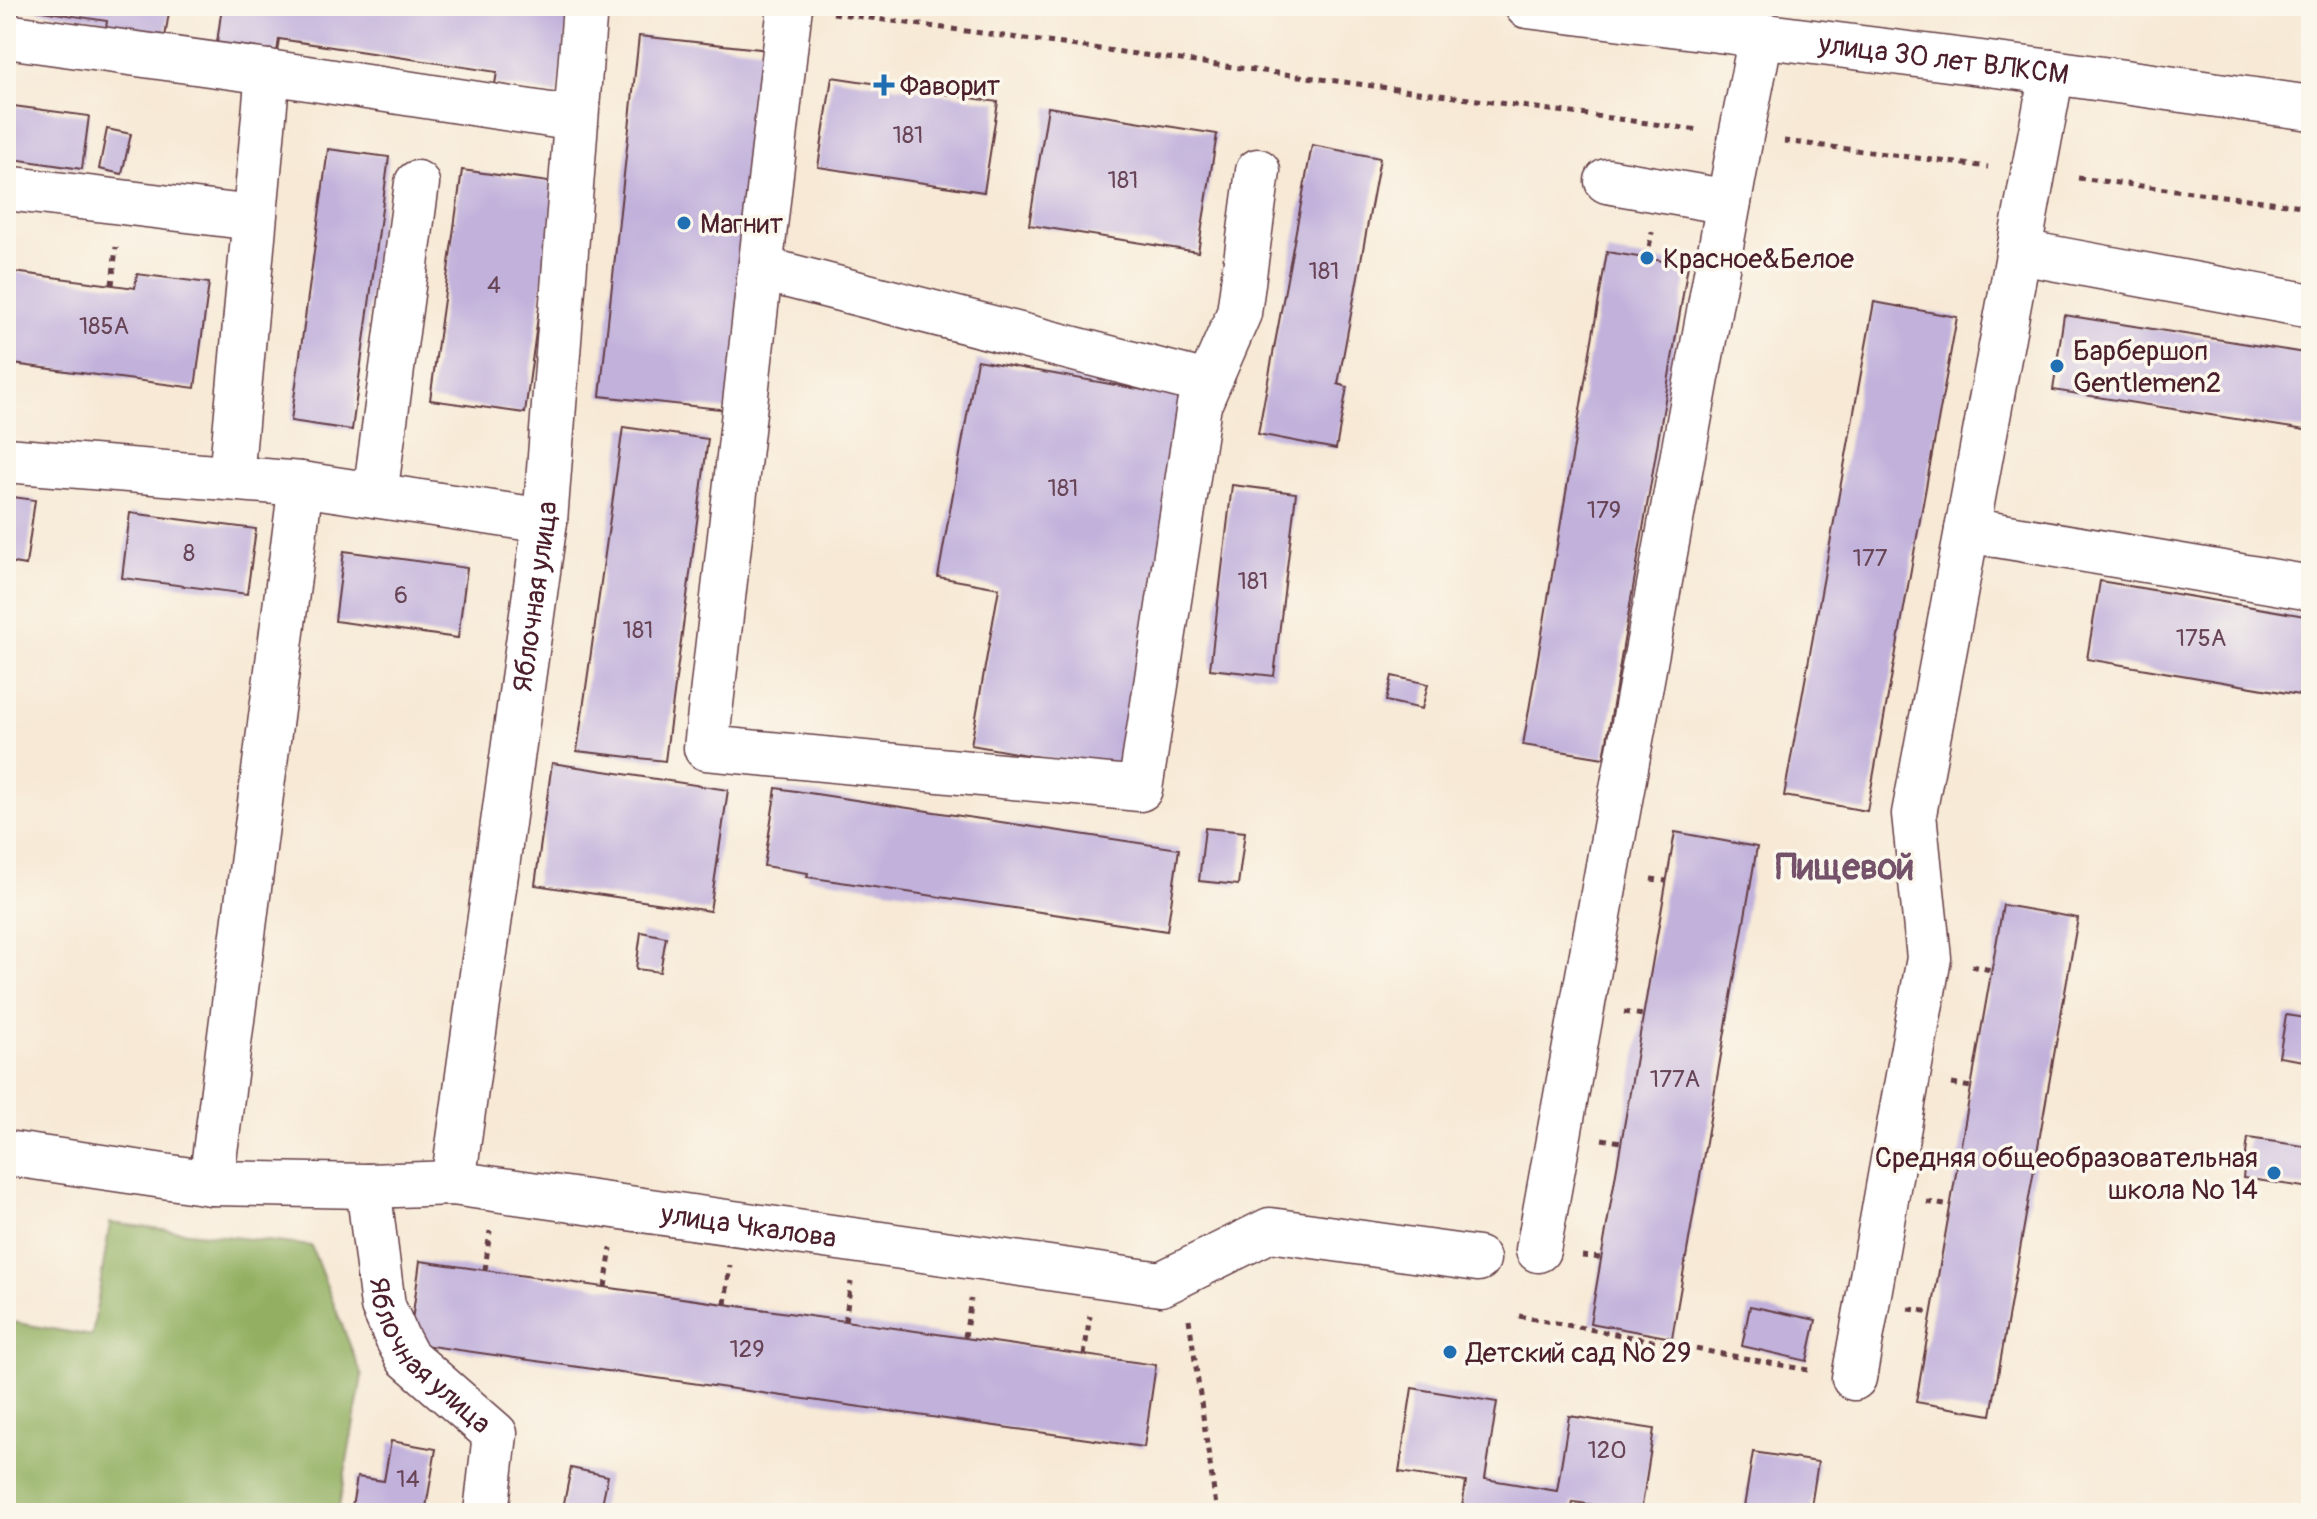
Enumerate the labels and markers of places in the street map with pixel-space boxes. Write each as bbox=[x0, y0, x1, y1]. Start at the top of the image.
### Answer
place label: Фаворит bbox=[900, 69, 1000, 104]
marker: Фаворит bbox=[875, 76, 893, 94]
place label: Магнит bbox=[700, 207, 783, 242]
marker: Магнит bbox=[675, 214, 693, 232]
place label: Красное&Белое bbox=[1663, 242, 1854, 277]
marker: Красное&Белое bbox=[1638, 249, 1656, 267]
place label: Барбершоп Gentlemen2 bbox=[2073, 334, 2221, 401]
marker: Барбершоп Gentlemen2 bbox=[2048, 357, 2066, 375]
place label: Средняя общеобразовательная школа № 14 bbox=[1875, 1141, 2258, 1208]
marker: Средняя общеобразовательная школа № 14 bbox=[2265, 1164, 2283, 1182]
place label: Детский сад № 29 bbox=[1465, 1336, 1692, 1371]
marker: Детский сад № 29 bbox=[1441, 1343, 1459, 1361]

